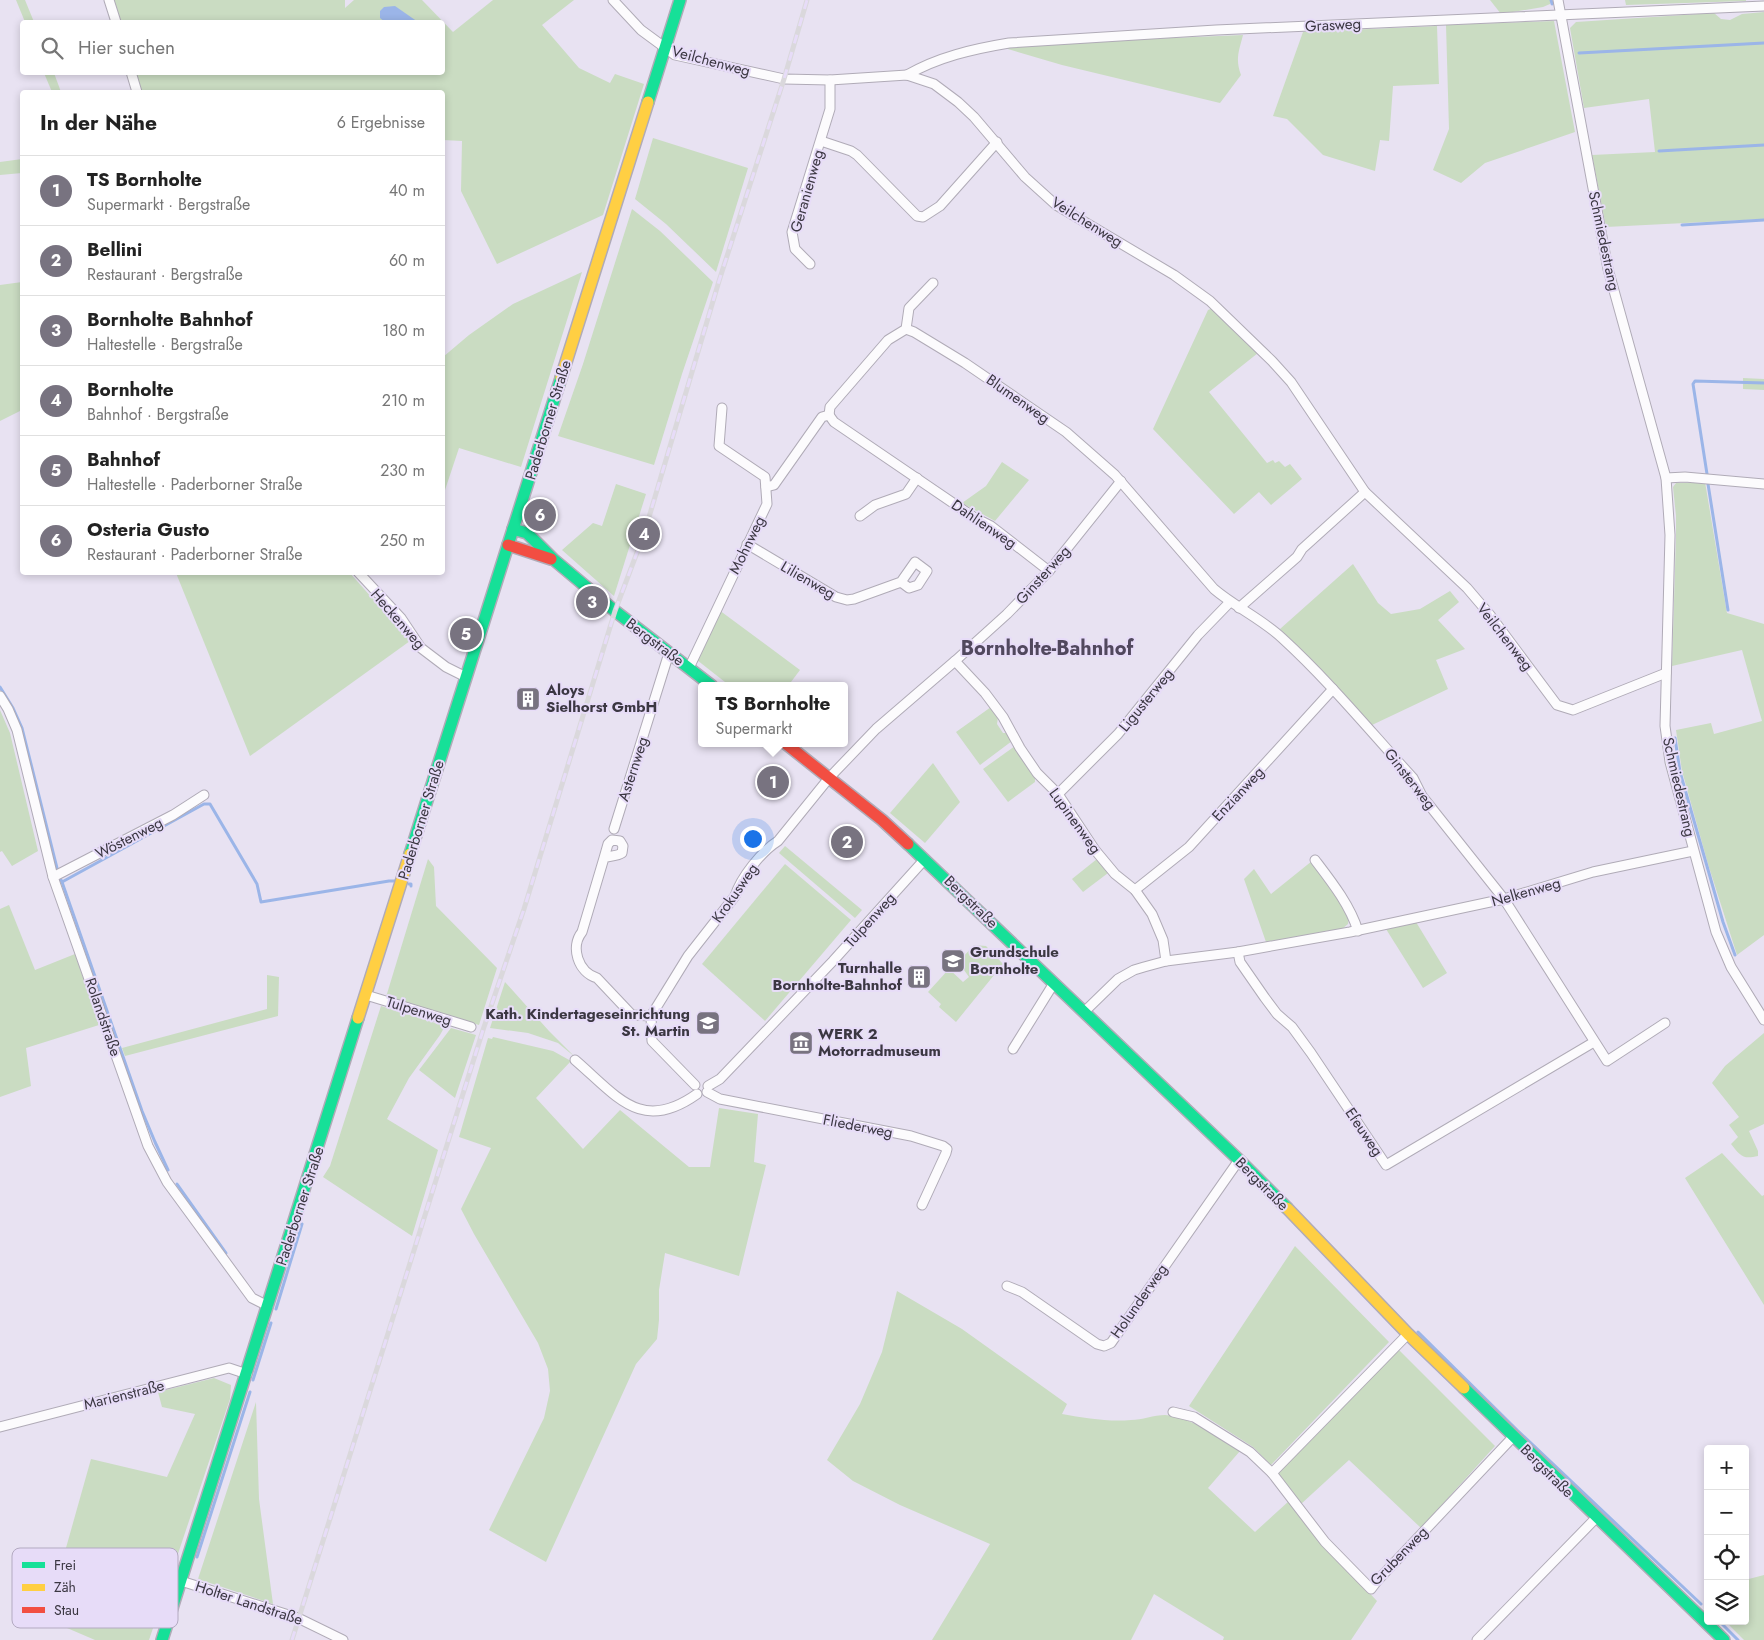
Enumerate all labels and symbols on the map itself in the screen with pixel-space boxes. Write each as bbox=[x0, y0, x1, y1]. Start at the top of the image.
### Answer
street label: Grasweg bbox=[1304, 13, 1362, 37]
street label: Veilchenweg bbox=[669, 40, 753, 82]
street label: Geranienweg bbox=[785, 147, 829, 235]
street label: Schmiedestrang bbox=[1583, 189, 1625, 293]
street label: Veilchenweg bbox=[1047, 191, 1127, 253]
street label: Paderborner Straße bbox=[519, 357, 577, 482]
street label: Blumenweg bbox=[982, 369, 1054, 429]
street label: Dahlienweg bbox=[947, 494, 1021, 554]
pin: 6 bbox=[524, 496, 556, 534]
street label: Mohnweg bbox=[723, 512, 771, 578]
pin: 4 bbox=[628, 515, 660, 553]
street label: Ginsterweg bbox=[1011, 541, 1075, 609]
street label: Lilienweg bbox=[777, 556, 839, 604]
pin: 3 bbox=[576, 583, 608, 621]
street label: Heckenweg bbox=[365, 584, 431, 654]
street label: Veilchenweg bbox=[1472, 598, 1538, 676]
street label: Bergstraße bbox=[621, 613, 689, 671]
pin: 5 bbox=[450, 615, 482, 653]
district label: Bornholte-Bahnhof bbox=[961, 634, 1134, 663]
street label: Ligusterweg bbox=[1113, 663, 1179, 737]
place label: Aloys Sielhorst GmbH bbox=[545, 679, 657, 718]
building icon: Aloys Sielhorst GmbH bbox=[515, 686, 541, 712]
street label: Asternweg bbox=[612, 734, 654, 804]
street label: Schmiedestrang bbox=[1657, 735, 1701, 839]
street label: Ginsterweg bbox=[1379, 744, 1441, 814]
street label: Paderborner Straße bbox=[392, 757, 450, 882]
street label: Enzianweg bbox=[1207, 762, 1269, 826]
pin: 1 bbox=[757, 763, 789, 801]
street label: Lupinenweg bbox=[1044, 784, 1106, 858]
street label: Wöstenweg bbox=[91, 812, 167, 864]
pin: 2 bbox=[831, 823, 863, 861]
your location bbox=[740, 826, 766, 852]
street label: Krokusweg bbox=[706, 859, 764, 927]
street label: Bergstraße bbox=[939, 871, 1003, 934]
street label: Nelkenweg bbox=[1489, 872, 1563, 912]
street label: Tulpenweg bbox=[839, 888, 901, 952]
place label: Grundschule Bornholte bbox=[970, 941, 1059, 980]
school or university icon: Grundschule Bornholte bbox=[940, 948, 966, 974]
place label: Turnhalle Bornholte-Bahnhof bbox=[773, 957, 903, 996]
building icon: Turnhalle Bornholte-Bahnhof bbox=[906, 964, 932, 990]
street label: Rolandstraße bbox=[79, 975, 127, 1060]
street label: Tulpenweg bbox=[384, 991, 454, 1031]
place label: Kath. Kindertageseinrichtung St. Martin bbox=[485, 1003, 690, 1042]
school or university icon: Kath. Kindertageseinrichtung St. Martin bbox=[695, 1010, 721, 1036]
place label: WERK 2 Motorradmuseum bbox=[818, 1023, 941, 1062]
museum icon: WERK 2 Motorradmuseum bbox=[788, 1030, 814, 1056]
street label: Efeuweg bbox=[1340, 1103, 1388, 1161]
street label: Fliederweg bbox=[821, 1108, 895, 1144]
street label: Paderborner Straße bbox=[270, 1143, 330, 1268]
street label: Bergstraße bbox=[1230, 1152, 1294, 1216]
street label: Holunderweg bbox=[1105, 1259, 1173, 1343]
street label: Marienstraße bbox=[81, 1374, 167, 1416]
street label: Bergstraße bbox=[1515, 1439, 1579, 1503]
street label: Grubenweg bbox=[1365, 1521, 1433, 1591]
legend bbox=[12, 1548, 178, 1628]
text: Frei bbox=[54, 1555, 76, 1575]
street label: Holter Landstraße bbox=[192, 1575, 306, 1631]
text: Zäh bbox=[54, 1577, 76, 1597]
text: Stau bbox=[54, 1600, 79, 1620]

